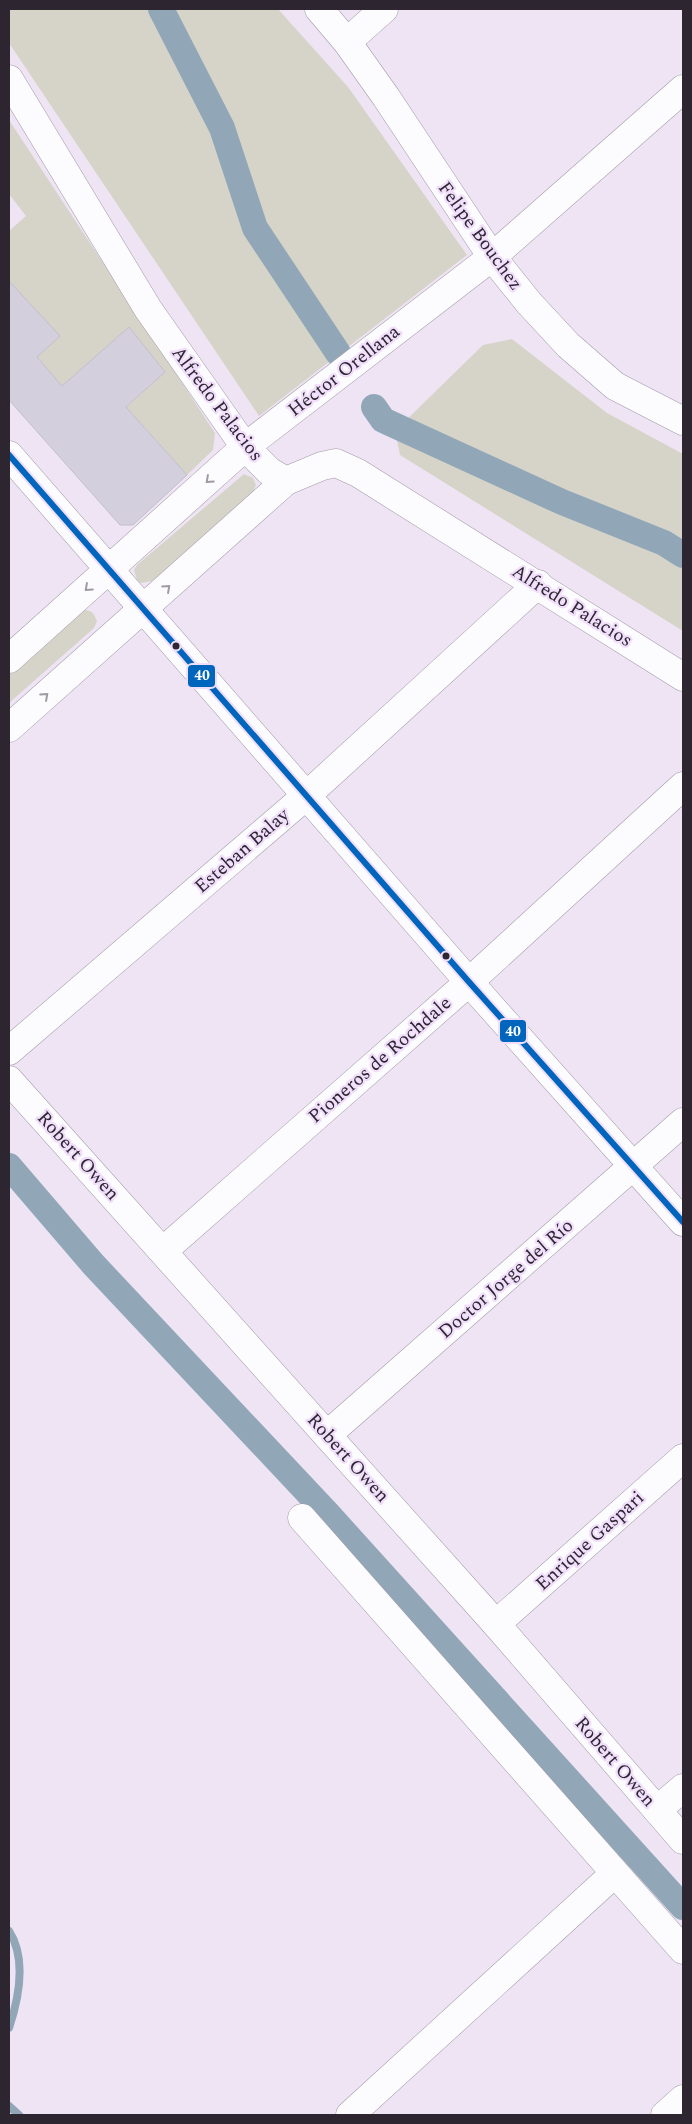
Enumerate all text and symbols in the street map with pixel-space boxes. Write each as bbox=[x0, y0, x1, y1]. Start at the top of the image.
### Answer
street label: Felipe Bouchez bbox=[430, 175, 530, 297]
street label: Héctor Orellana bbox=[282, 317, 407, 424]
street label: Alfredo Palacios bbox=[164, 340, 270, 468]
one-way arrow bbox=[205, 474, 214, 483]
street label: Alfredo Palacios bbox=[506, 557, 638, 655]
one-way arrow bbox=[84, 583, 93, 592]
one-way arrow bbox=[161, 585, 170, 594]
unlabelled marker bbox=[171, 641, 181, 651]
line badge: 40 bbox=[187, 664, 216, 688]
text: 40 bbox=[194, 665, 210, 686]
one-way arrow bbox=[40, 692, 49, 701]
street label: Esteban Balay bbox=[188, 801, 297, 901]
unlabelled marker bbox=[441, 951, 451, 961]
street label: Pioneros de Rochdale bbox=[302, 989, 458, 1131]
line badge: 40 bbox=[499, 1019, 527, 1043]
text: 40 bbox=[505, 1021, 521, 1042]
street label: Robert Owen bbox=[30, 1105, 126, 1207]
street label: Doctor Jorge del Río bbox=[432, 1212, 580, 1346]
street label: Robert Owen bbox=[300, 1407, 396, 1509]
street label: Enrique Gaspari bbox=[529, 1484, 651, 1598]
street label: Robert Owen bbox=[567, 1710, 663, 1814]

